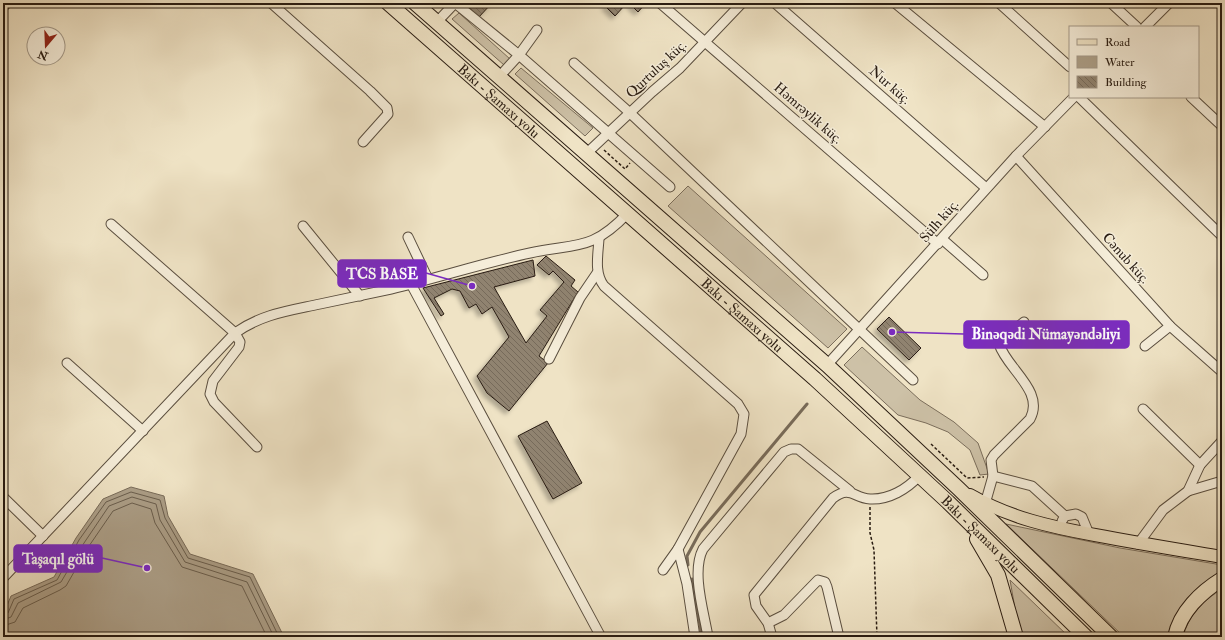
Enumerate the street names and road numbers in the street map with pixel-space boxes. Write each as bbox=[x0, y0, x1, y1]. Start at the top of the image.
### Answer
street label: Qurtuluş küç. bbox=[622, 36, 690, 101]
street label: Bakı - Şamaxı yolu bbox=[454, 60, 544, 142]
street label: Nur küç. bbox=[866, 62, 915, 108]
street label: Həmrəylik küç. bbox=[770, 79, 846, 148]
street label: Sülh küç. bbox=[916, 196, 962, 246]
street label: Cənub küç. bbox=[1099, 229, 1154, 287]
street label: Bakı - Şamaxı yolu bbox=[698, 274, 787, 356]
street label: Bakı - Şamaxı yolu bbox=[938, 492, 1024, 576]

